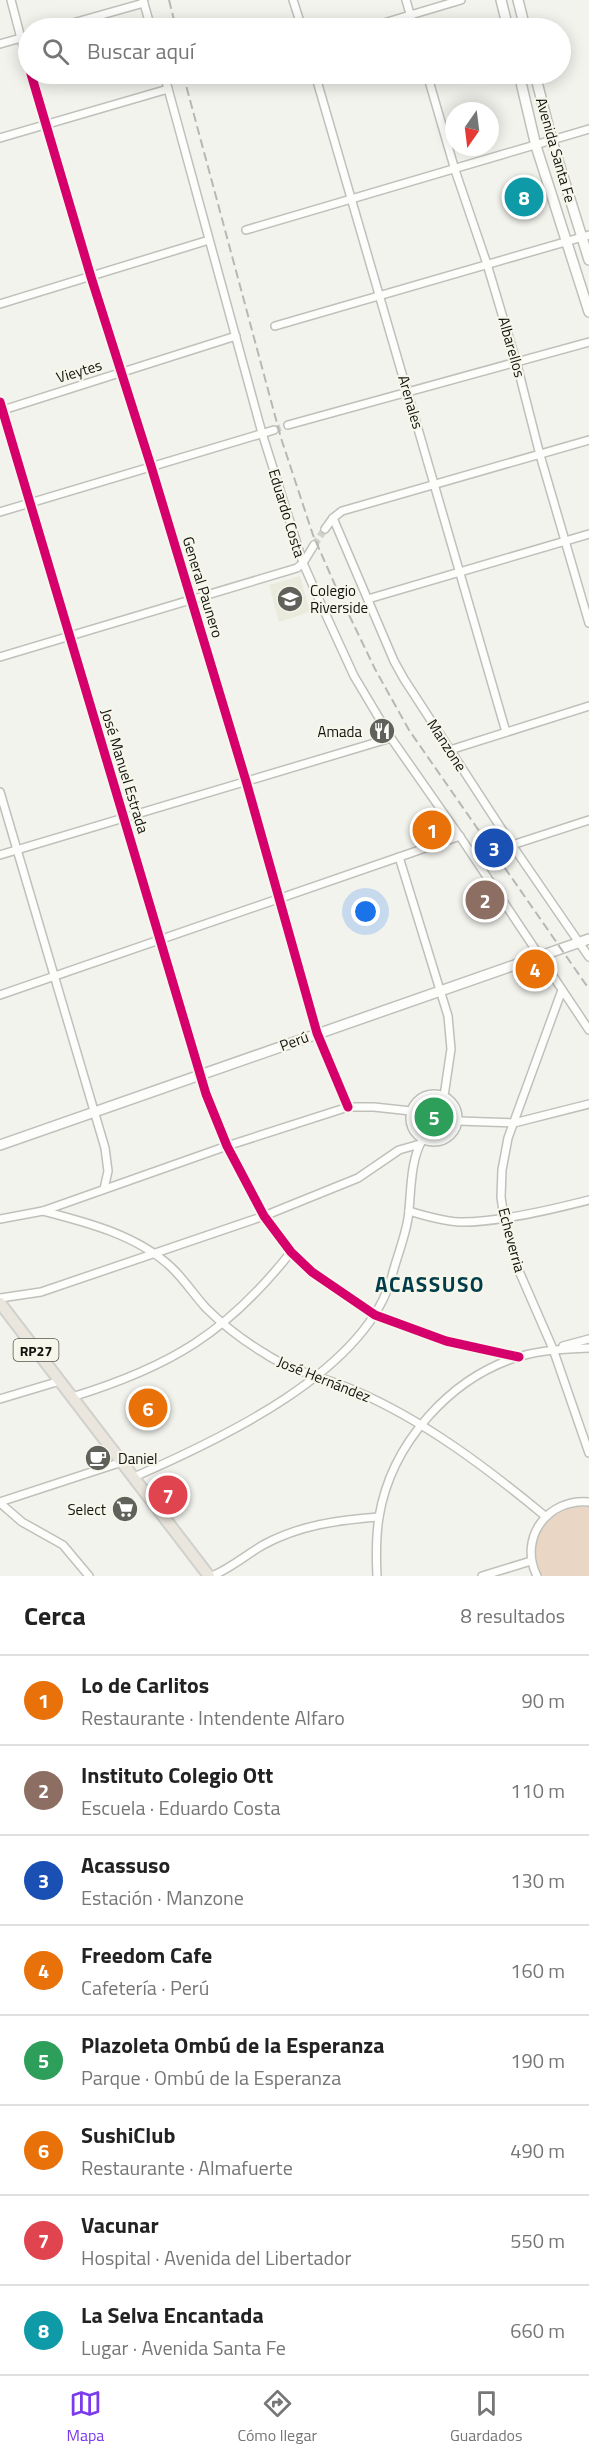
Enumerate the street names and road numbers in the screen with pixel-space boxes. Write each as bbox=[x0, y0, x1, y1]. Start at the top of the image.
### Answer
street label: Avenida Santa Fe bbox=[530, 95, 582, 205]
street label: Albarellos bbox=[492, 314, 532, 380]
street label: Vieytes bbox=[53, 353, 105, 389]
street label: Arenales bbox=[392, 372, 430, 432]
street label: Eduardo Costa bbox=[263, 466, 312, 561]
street label: General Paunero bbox=[177, 534, 229, 641]
street label: José Manuel Estrada bbox=[95, 706, 155, 837]
street label: Manzone bbox=[421, 714, 473, 776]
street label: Perú bbox=[276, 1025, 312, 1057]
street label: Echeverria bbox=[492, 1205, 532, 1275]
road number: RP27 bbox=[14, 1339, 58, 1361]
street label: José Hernández bbox=[274, 1350, 374, 1408]

